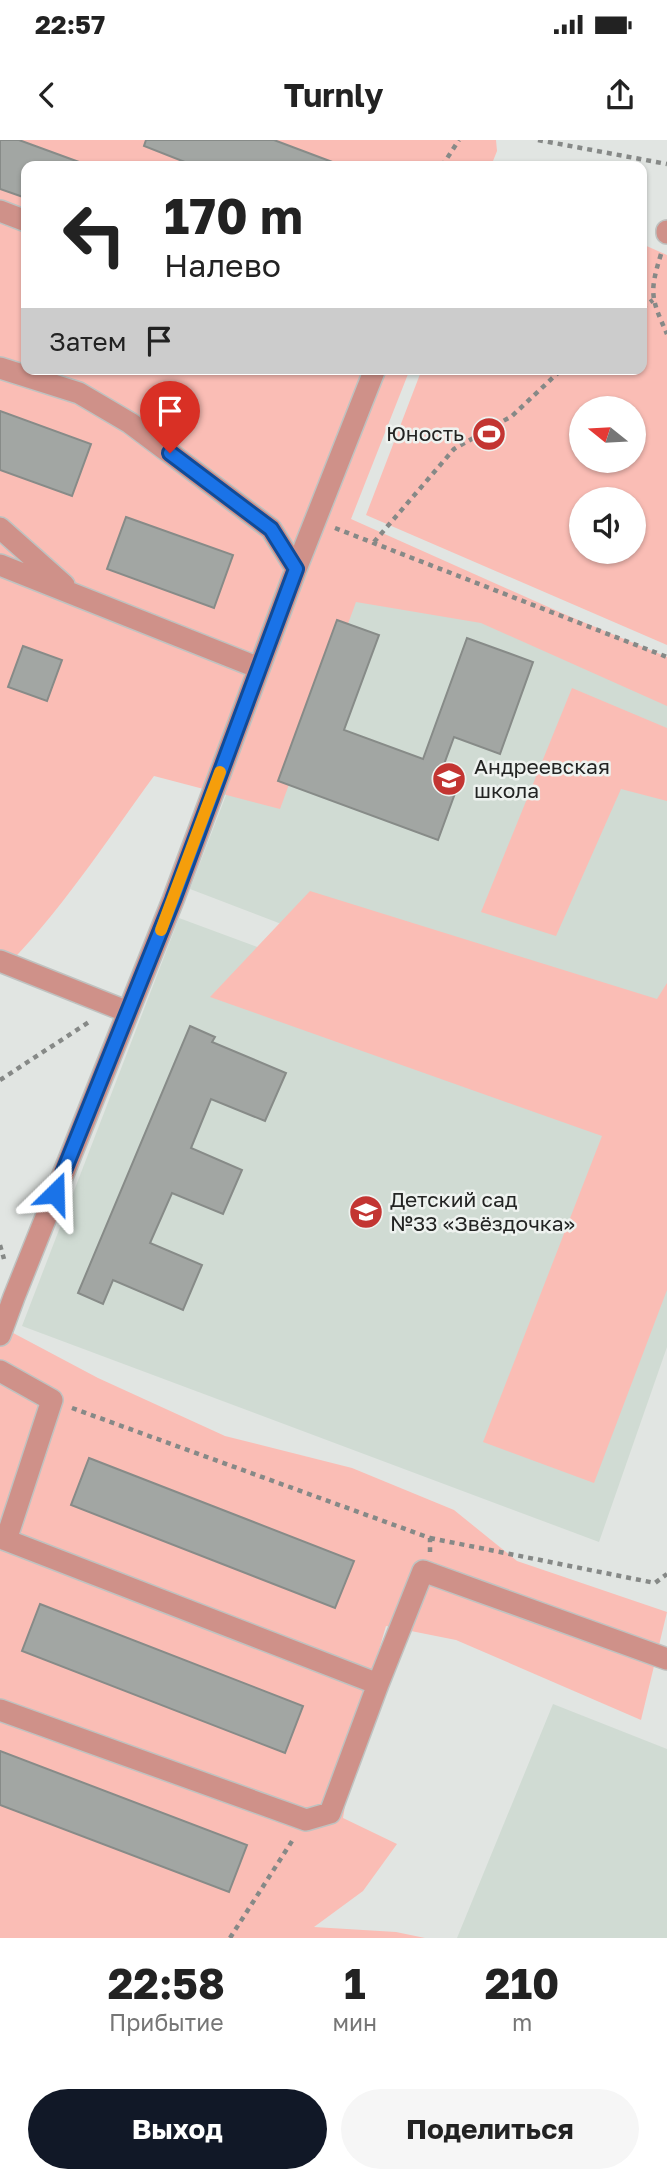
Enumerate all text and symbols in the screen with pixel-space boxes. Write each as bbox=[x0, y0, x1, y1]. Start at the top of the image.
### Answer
text: 22:57 bbox=[35, 9, 105, 40]
icon: back bbox=[28, 76, 66, 114]
text: Turnly bbox=[284, 76, 383, 114]
icon: share bbox=[601, 76, 639, 114]
text: 170 m bbox=[164, 186, 303, 245]
icon: left bbox=[49, 189, 140, 280]
text: Налево bbox=[164, 246, 281, 284]
icon: arrive bbox=[140, 322, 178, 360]
text: Затем bbox=[49, 326, 126, 357]
pin bbox=[140, 381, 200, 453]
icon: arrive bbox=[151, 392, 189, 430]
north arrow bbox=[569, 396, 646, 472]
map controls bbox=[569, 396, 646, 564]
sports icon: Юность bbox=[470, 415, 508, 453]
place label: Юность bbox=[386, 420, 464, 446]
button: sound bbox=[569, 487, 646, 564]
place label: Андреевская школа bbox=[474, 753, 610, 803]
school or university icon: Андреевская школа bbox=[430, 760, 468, 798]
position arrow bbox=[18, 1156, 92, 1230]
place label: Детский сад №33 «Звёздочка» bbox=[390, 1186, 575, 1236]
school or university icon: Детский сад №33 «Звёздочка» bbox=[347, 1193, 385, 1231]
text: 22:58 bbox=[108, 1958, 225, 2008]
text: 1 bbox=[344, 1958, 366, 2008]
text: 210 bbox=[485, 1958, 559, 2008]
text: Прибытие bbox=[109, 2008, 224, 2036]
text: мин bbox=[333, 2008, 377, 2036]
text: m bbox=[512, 2008, 532, 2036]
button: Выход bbox=[28, 2089, 327, 2169]
button: Поделиться bbox=[341, 2089, 639, 2169]

